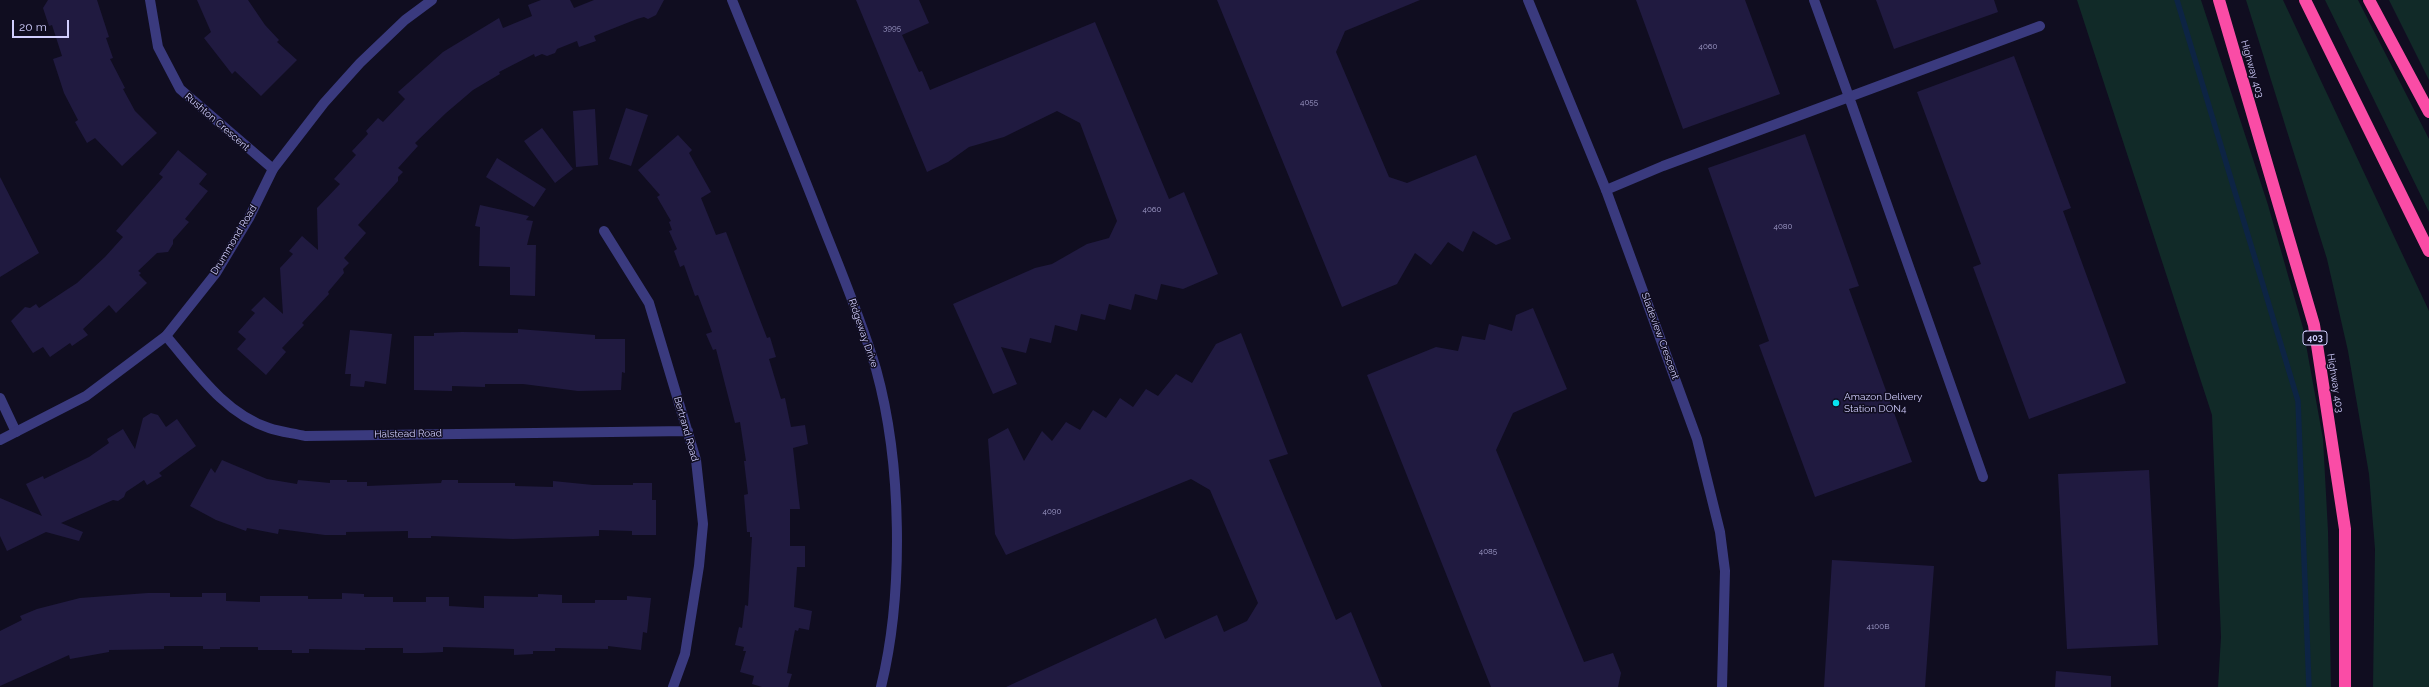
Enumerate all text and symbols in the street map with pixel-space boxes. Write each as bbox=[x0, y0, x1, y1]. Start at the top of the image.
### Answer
scale bar bbox=[14, 12, 71, 38]
text: 20 m bbox=[19, 20, 47, 34]
house number: 3995 bbox=[883, 24, 901, 34]
street label: Highway 403 bbox=[2238, 39, 2266, 99]
house number: 4060 bbox=[1699, 42, 1717, 52]
street label: Rushton Crescent bbox=[182, 91, 252, 153]
house number: 4055 bbox=[1300, 98, 1318, 108]
street label: Drummond Road bbox=[208, 203, 260, 277]
house number: 4060 bbox=[1143, 205, 1161, 215]
house number: 4080 bbox=[1774, 222, 1792, 232]
street label: Sladeview Crescent bbox=[1639, 291, 1681, 381]
street label: Ridgeway Drive bbox=[846, 297, 880, 369]
road number: 403 bbox=[2303, 331, 2327, 345]
street label: Highway 403 bbox=[2324, 353, 2346, 413]
place label: Amazon Delivery Station DON4 bbox=[1844, 391, 1922, 414]
street label: Bertrand Road bbox=[671, 395, 701, 463]
marker: Amazon Delivery Station DON4 bbox=[1831, 398, 1841, 408]
street label: Halstead Road bbox=[374, 427, 442, 441]
house number: 4090 bbox=[1043, 507, 1061, 517]
house number: 4085 bbox=[1479, 547, 1497, 557]
house number: 4100B bbox=[1867, 622, 1889, 632]

